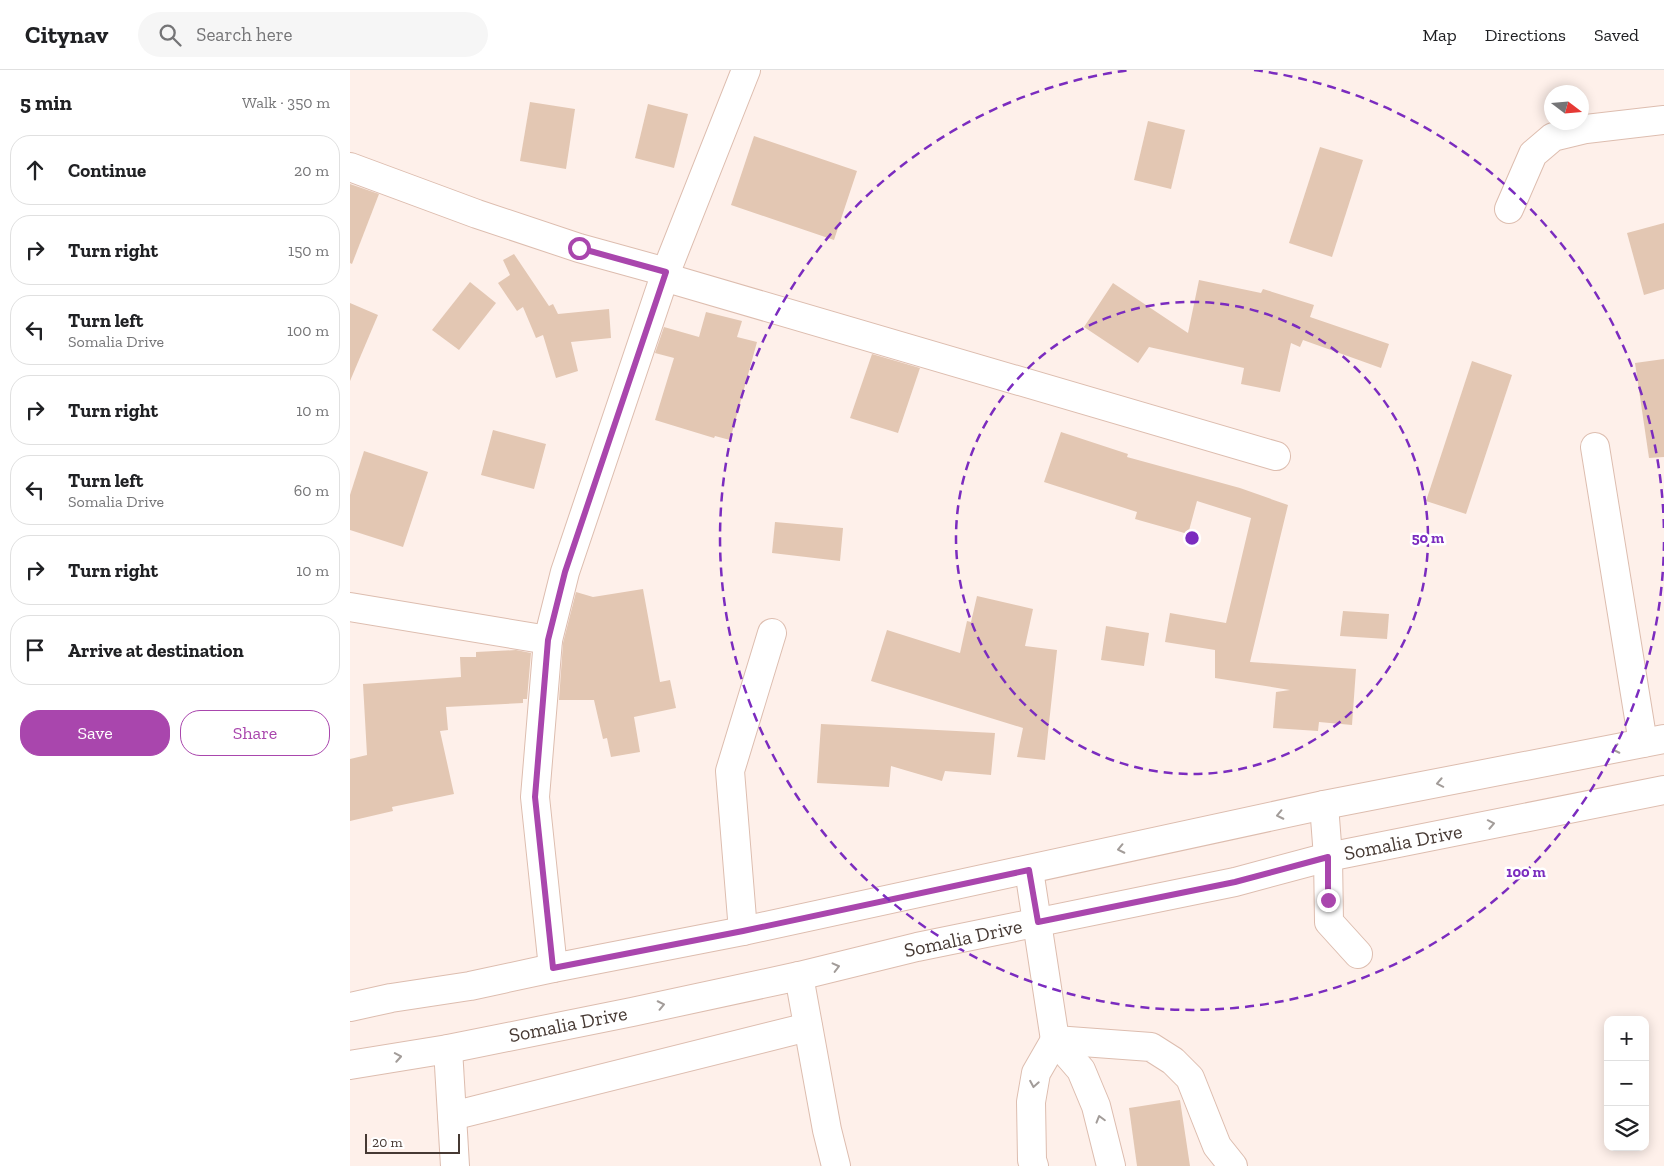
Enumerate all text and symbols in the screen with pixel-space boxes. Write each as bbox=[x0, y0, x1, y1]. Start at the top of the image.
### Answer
search box bbox=[138, 12, 488, 57]
text: Citynav bbox=[25, 20, 108, 49]
icon: search bbox=[156, 21, 184, 49]
text: Search here bbox=[196, 23, 293, 46]
text: Map bbox=[1422, 24, 1457, 46]
text: Directions bbox=[1485, 24, 1566, 46]
text: Saved bbox=[1594, 24, 1639, 46]
north arrow bbox=[1544, 85, 1589, 130]
text: 5 min bbox=[20, 90, 72, 115]
text: Walk · 350 m bbox=[242, 93, 330, 112]
icon: ahead bbox=[21, 156, 49, 184]
text: Continue bbox=[68, 159, 146, 182]
text: 20 m bbox=[294, 161, 329, 180]
icon: right bbox=[21, 236, 49, 264]
route start bbox=[568, 237, 591, 260]
text: Turn right bbox=[68, 239, 158, 262]
text: 150 m bbox=[288, 241, 329, 260]
text: Turn left bbox=[68, 309, 143, 332]
icon: left bbox=[21, 316, 49, 344]
text: 100 m bbox=[287, 321, 329, 340]
text: Somalia Drive bbox=[68, 332, 164, 351]
icon: right bbox=[21, 396, 49, 424]
text: Turn right bbox=[68, 399, 158, 422]
text: 10 m bbox=[296, 401, 329, 420]
text: Turn left bbox=[68, 469, 143, 492]
icon: left bbox=[21, 476, 49, 504]
text: 60 m bbox=[294, 481, 329, 500]
text: Somalia Drive bbox=[68, 492, 164, 511]
centre of rings bbox=[1183, 529, 1201, 547]
text: 50 m bbox=[1412, 529, 1444, 547]
icon: right bbox=[21, 556, 49, 584]
text: Turn right bbox=[68, 559, 158, 582]
text: 10 m bbox=[296, 561, 329, 580]
icon: arrive bbox=[21, 636, 49, 664]
text: Arrive at destination bbox=[68, 639, 244, 662]
button: Save bbox=[20, 710, 170, 756]
button: Share bbox=[180, 710, 330, 756]
one-way arrow bbox=[1612, 743, 1621, 753]
one-way arrow bbox=[1435, 777, 1444, 788]
one-way arrow bbox=[1276, 809, 1285, 819]
street label: Somalia Drive bbox=[1342, 819, 1464, 865]
one-way arrow bbox=[1486, 819, 1495, 830]
one-way arrow bbox=[1117, 843, 1126, 854]
text: 100 m bbox=[1506, 863, 1546, 881]
route end bbox=[1317, 889, 1340, 912]
street label: Somalia Drive bbox=[902, 914, 1024, 962]
one-way arrow bbox=[832, 962, 841, 973]
street label: Somalia Drive bbox=[507, 1001, 629, 1047]
one-way arrow bbox=[656, 1001, 665, 1011]
map controls bbox=[1604, 1016, 1649, 1151]
button: + bbox=[1604, 1016, 1649, 1061]
one-way arrow bbox=[394, 1053, 402, 1063]
button: − bbox=[1604, 1061, 1649, 1106]
one-way arrow bbox=[1030, 1079, 1040, 1088]
button: layers bbox=[1604, 1106, 1649, 1151]
one-way arrow bbox=[1095, 1115, 1105, 1123]
scale bar bbox=[365, 1131, 460, 1154]
text: 20 m bbox=[372, 1134, 403, 1151]

